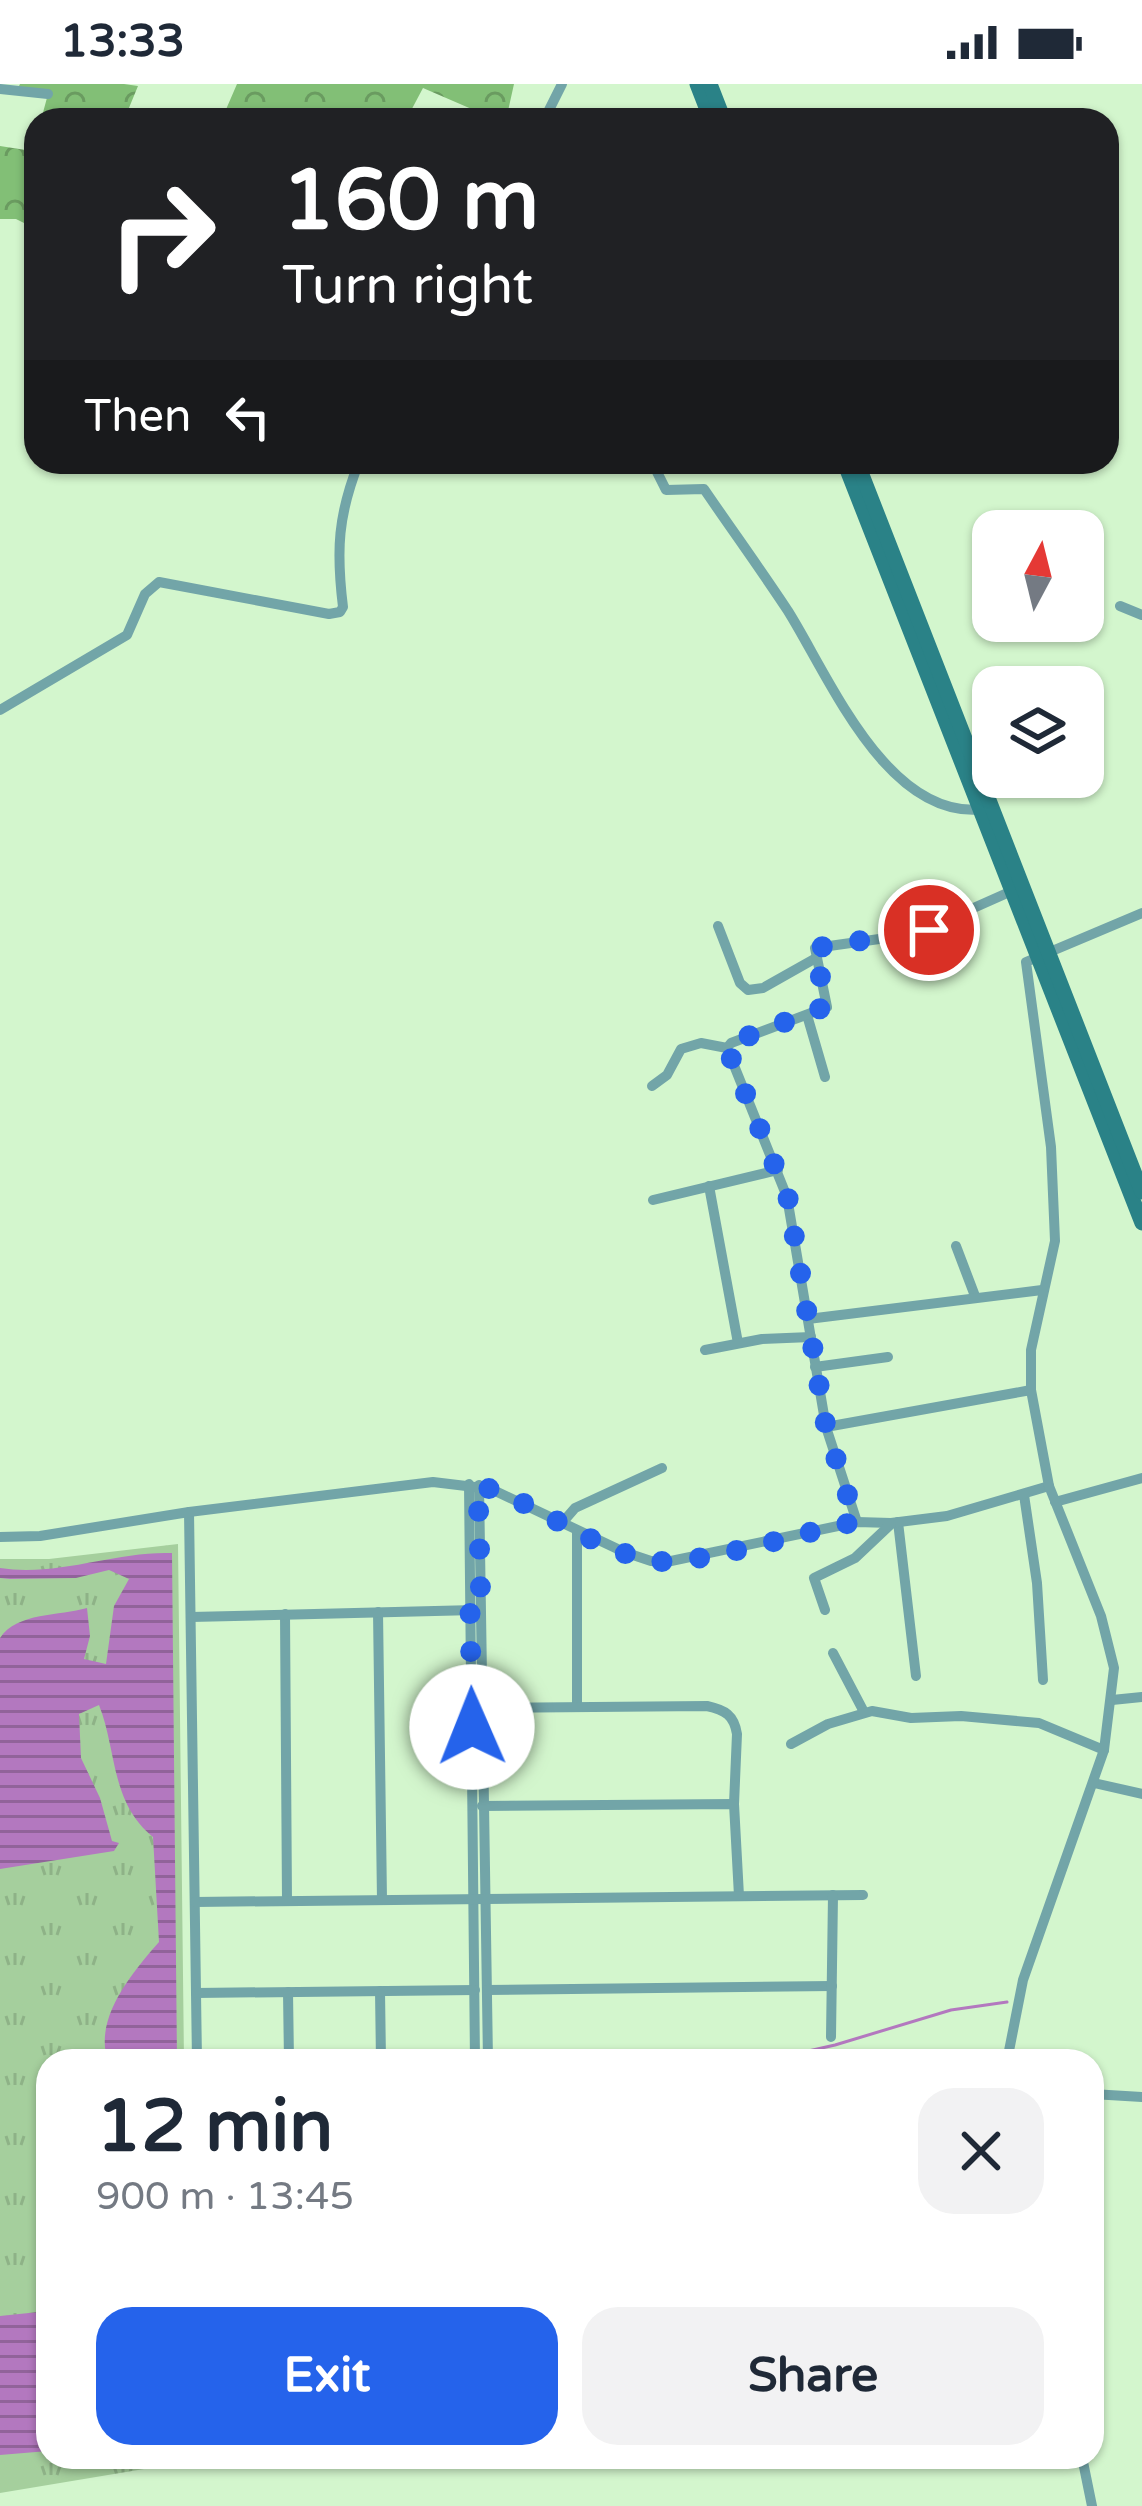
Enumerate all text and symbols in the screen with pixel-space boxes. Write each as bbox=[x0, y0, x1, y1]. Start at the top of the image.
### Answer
text: 13:33 bbox=[60, 15, 185, 69]
text: 160 m bbox=[282, 151, 539, 252]
icon: right bbox=[84, 156, 240, 312]
text: Turn right bbox=[282, 253, 533, 318]
icon: left bbox=[215, 384, 281, 450]
text: Then bbox=[84, 390, 191, 444]
north arrow bbox=[972, 510, 1104, 642]
map controls bbox=[972, 510, 1104, 798]
button: layers bbox=[972, 666, 1104, 798]
pin bbox=[878, 879, 980, 981]
icon: arrive bbox=[896, 897, 962, 963]
position arrow bbox=[409, 1664, 535, 1790]
text: 12 min bbox=[96, 2084, 333, 2171]
button: close bbox=[918, 2088, 1044, 2214]
text: 900 m · 13:45 bbox=[96, 2173, 354, 2220]
button: Exit bbox=[96, 2307, 558, 2445]
button: Share bbox=[582, 2307, 1044, 2445]

